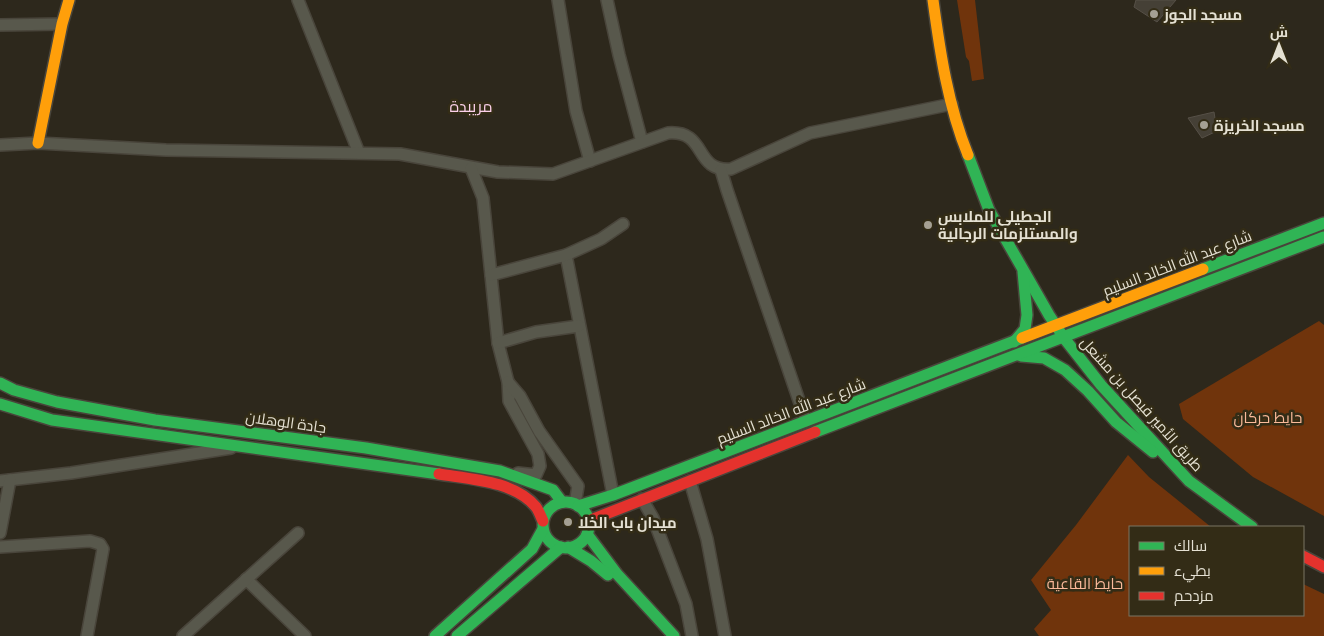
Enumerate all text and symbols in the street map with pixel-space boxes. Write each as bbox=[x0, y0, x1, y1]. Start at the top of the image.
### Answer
place label: مسجد الجوز bbox=[1163, 5, 1242, 24]
marker: مسجد الجوز bbox=[1148, 8, 1160, 20]
north arrow bbox=[1254, 20, 1304, 70]
text: ش bbox=[1270, 23, 1288, 41]
district label: مريبدة bbox=[449, 96, 493, 116]
place label: مسجد الخريزة bbox=[1214, 116, 1305, 135]
marker: مسجد الخريزة bbox=[1198, 119, 1210, 131]
place label: الجطيلي للملابس والمستلزمات الرجالية bbox=[938, 207, 1078, 243]
marker: الجطيلي للملابس والمستلزمات الرجالية bbox=[922, 219, 934, 231]
street label: شارع عبد الله الخالد السليم bbox=[1100, 226, 1255, 302]
street label: طريق الأمير فيصل بن مشعل bbox=[1076, 333, 1207, 476]
street label: شارع عبد الله الخالد السليم bbox=[714, 374, 869, 450]
street label: جادة الوهلان bbox=[244, 407, 327, 438]
park label: حايط حركان bbox=[1234, 408, 1302, 428]
place label: ميدان باب الخلا bbox=[578, 513, 677, 532]
marker: ميدان باب الخلا bbox=[562, 516, 574, 528]
legend bbox=[1129, 526, 1304, 616]
text: سالك bbox=[1174, 536, 1207, 555]
text: بطيء bbox=[1174, 561, 1211, 583]
park label: حايط القاعية bbox=[1047, 574, 1123, 593]
text: مزدحم bbox=[1174, 586, 1214, 606]

